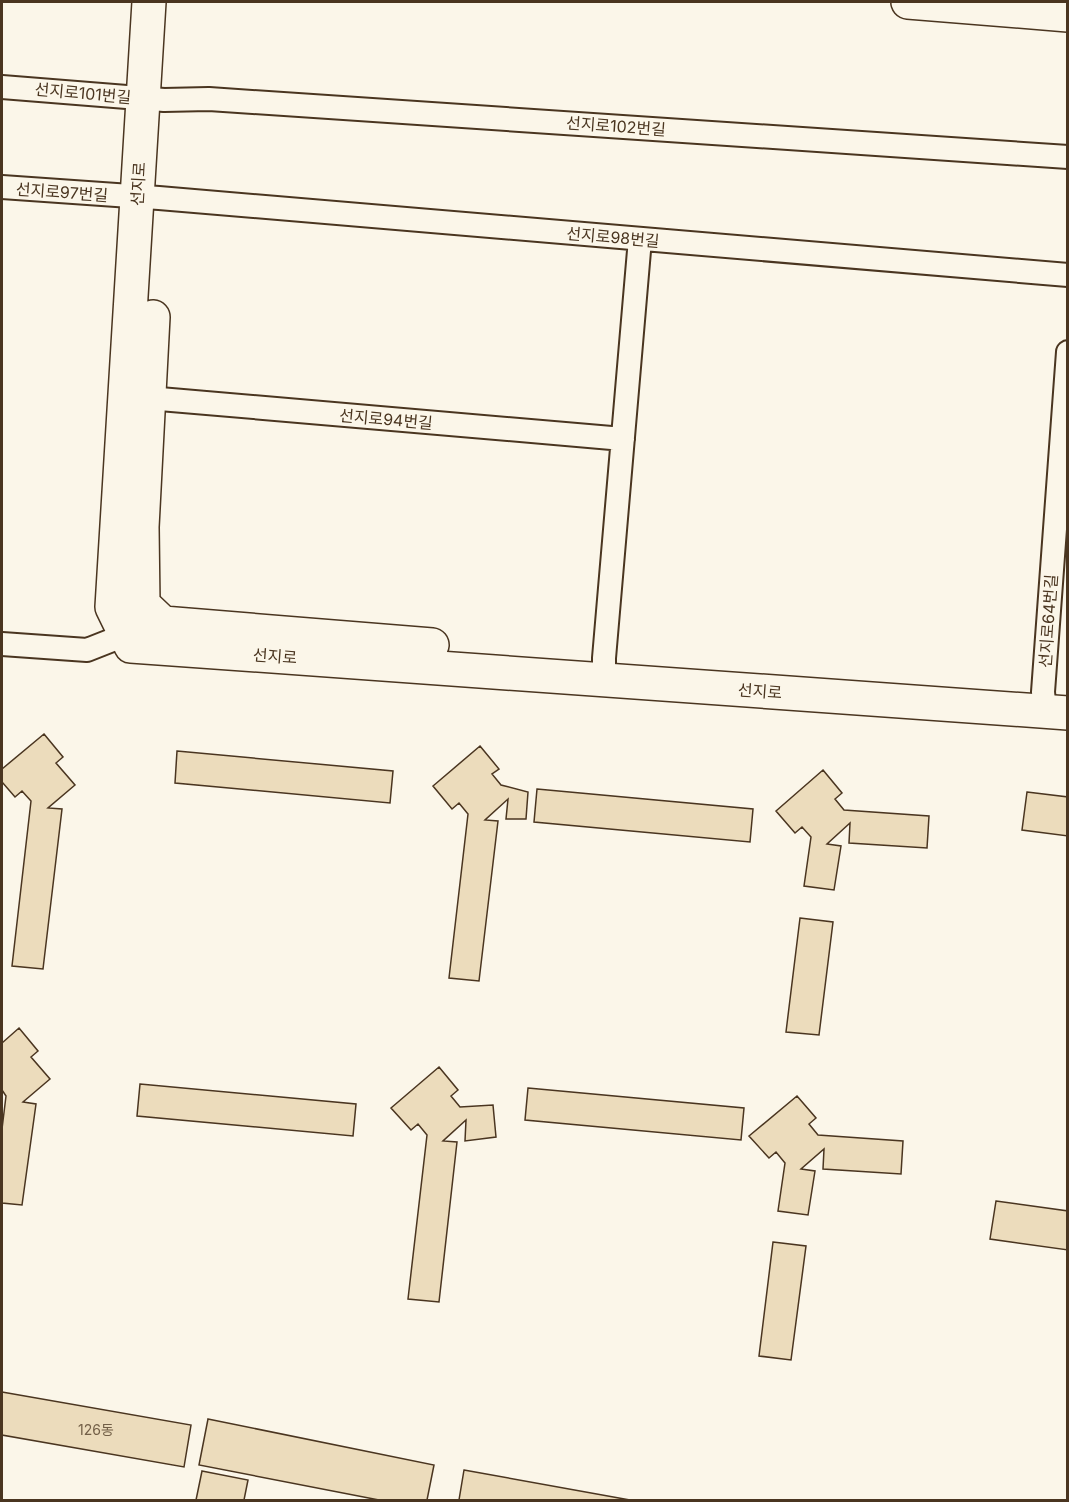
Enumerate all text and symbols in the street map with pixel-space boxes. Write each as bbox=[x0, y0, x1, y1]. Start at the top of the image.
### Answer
street label: 선지로101번길 bbox=[34, 79, 132, 107]
street label: 선지로102번길 bbox=[565, 113, 667, 139]
street label: 선지로 bbox=[127, 161, 149, 207]
street label: 선지로97번길 bbox=[15, 179, 109, 205]
street label: 선지로98번길 bbox=[566, 223, 660, 251]
street label: 선지로94번길 bbox=[338, 405, 434, 433]
street label: 선지로64번길 bbox=[1035, 573, 1061, 669]
street label: 선지로 bbox=[252, 644, 298, 668]
street label: 선지로 bbox=[737, 679, 783, 703]
house number: 126동 bbox=[78, 1421, 114, 1438]

